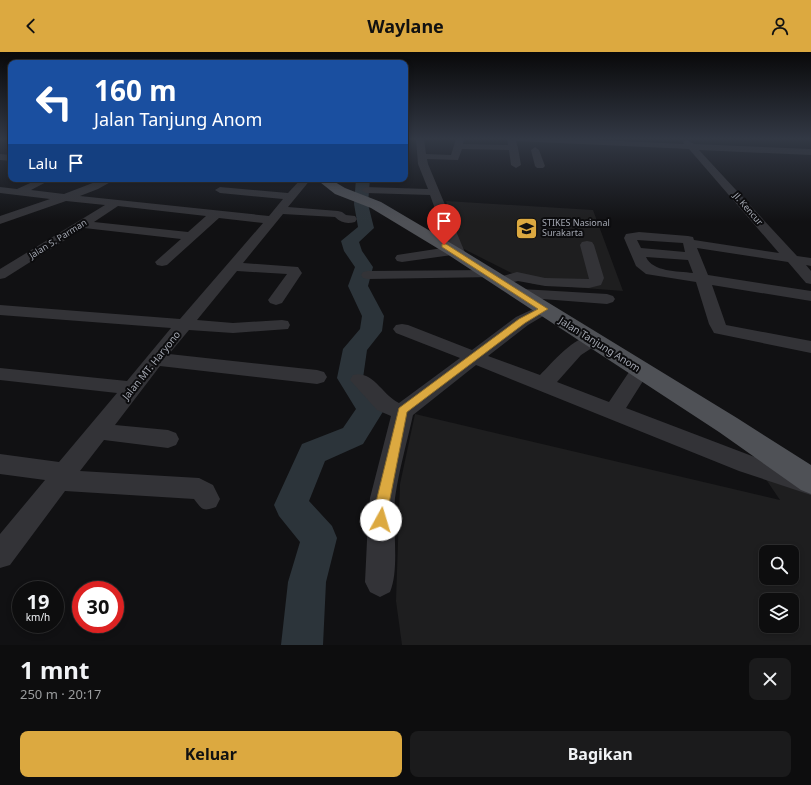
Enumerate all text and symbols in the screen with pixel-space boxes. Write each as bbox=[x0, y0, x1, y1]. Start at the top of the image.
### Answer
text: Waylane bbox=[367, 14, 444, 38]
icon: back bbox=[20, 15, 42, 37]
icon: person bbox=[769, 15, 791, 37]
text: 160 m bbox=[94, 71, 177, 109]
icon: left bbox=[28, 76, 80, 128]
text: Jalan Tanjung Anom bbox=[94, 107, 262, 131]
icon: arrive bbox=[65, 152, 87, 174]
text: Lalu bbox=[28, 153, 57, 173]
street label: Jl. Kencur bbox=[730, 189, 766, 228]
pin bbox=[427, 204, 461, 245]
icon: arrive bbox=[433, 210, 455, 232]
school or university icon: STIKES Nasional Surakarta bbox=[514, 215, 540, 241]
street label: Jalan S. Parman bbox=[26, 216, 89, 262]
place label: STIKES Nasional Surakarta bbox=[542, 216, 610, 239]
street label: Jalan Tanjung Anom bbox=[556, 313, 643, 375]
street label: Jalan MT. Haryono bbox=[118, 328, 183, 403]
position arrow bbox=[360, 499, 402, 541]
map controls bbox=[759, 545, 799, 633]
button: search bbox=[759, 545, 799, 585]
speed limit sign: 30 bbox=[72, 581, 124, 633]
text: 19 bbox=[27, 588, 49, 615]
button: layers bbox=[759, 593, 799, 633]
text: km/h bbox=[26, 610, 50, 624]
text: 1 mnt bbox=[20, 653, 89, 686]
button: close bbox=[749, 658, 791, 700]
text: 250 m · 20:17 bbox=[20, 685, 101, 703]
button: Keluar bbox=[20, 731, 402, 777]
button: Bagikan bbox=[410, 731, 791, 777]

